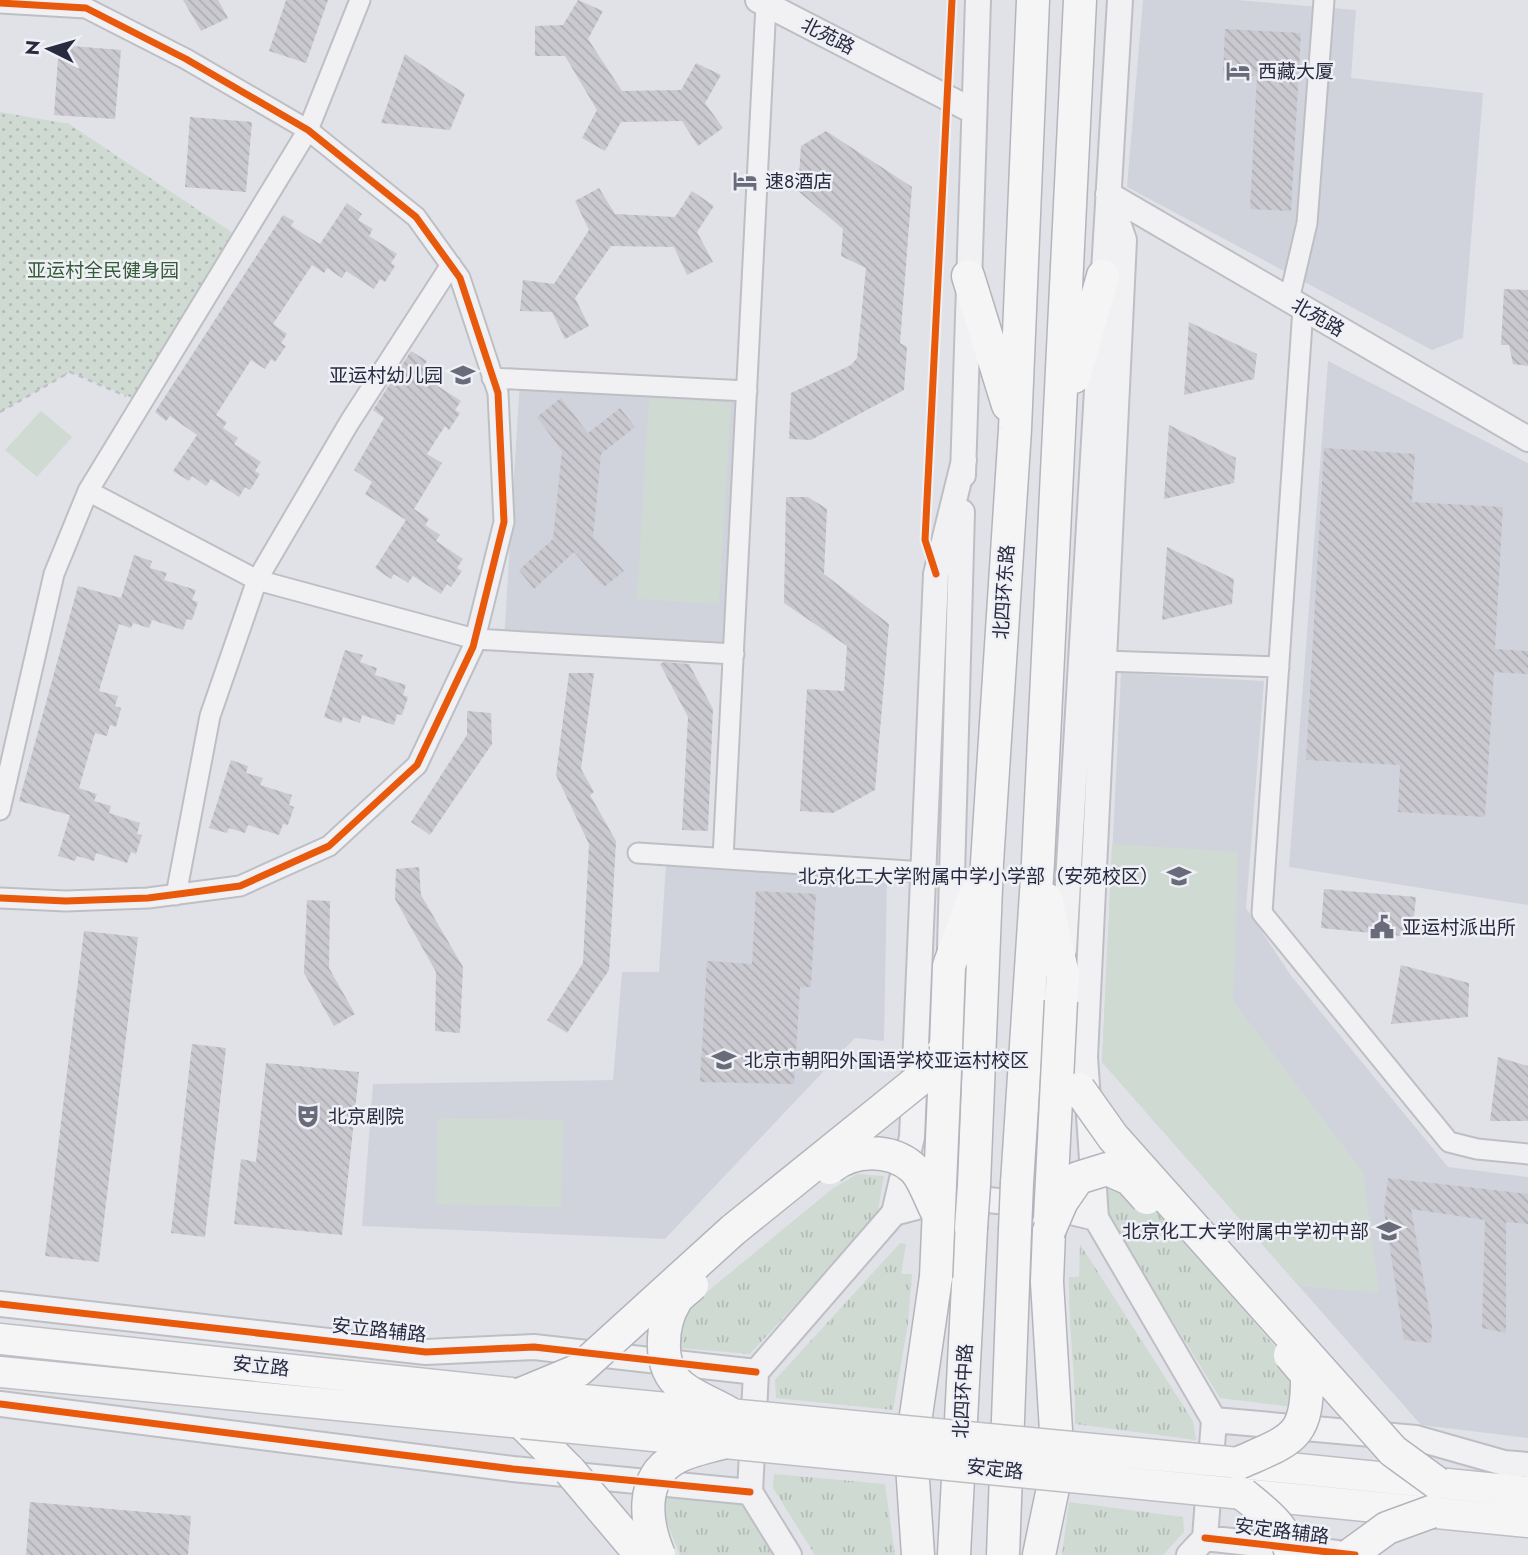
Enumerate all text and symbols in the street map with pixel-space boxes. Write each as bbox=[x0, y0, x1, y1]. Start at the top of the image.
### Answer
street label: 北苑路 bbox=[796, 11, 860, 61]
north arrow bbox=[14, 14, 84, 84]
text: N bbox=[18, 39, 47, 56]
hotel icon: 西藏大厦 bbox=[1224, 57, 1252, 85]
place label: 西藏大厦 bbox=[1258, 58, 1334, 85]
hotel icon: 速8酒店 bbox=[731, 167, 759, 195]
place label: 速8酒店 bbox=[765, 168, 832, 195]
park label: 亚运村全民健身园 bbox=[27, 257, 179, 284]
street label: 北苑路 bbox=[1287, 291, 1349, 343]
school or university icon: 亚运村幼儿园 bbox=[449, 361, 477, 389]
place label: 亚运村幼儿园 bbox=[329, 362, 443, 389]
street label: 北四环东路 bbox=[987, 544, 1021, 640]
school or university icon: 北京化工大学附属中学小学部（安苑校区） bbox=[1165, 862, 1193, 890]
place label: 北京化工大学附属中学小学部（安苑校区） bbox=[798, 863, 1159, 890]
public building icon: 亚运村派出所 bbox=[1368, 913, 1396, 941]
place label: 亚运村派出所 bbox=[1402, 914, 1516, 941]
school or university icon: 北京市朝阳外国语学校亚运村校区 bbox=[710, 1046, 738, 1074]
place label: 北京市朝阳外国语学校亚运村校区 bbox=[744, 1047, 1029, 1074]
theatre icon: 北京剧院 bbox=[294, 1102, 322, 1130]
place label: 北京剧院 bbox=[328, 1103, 404, 1130]
school or university icon: 北京化工大学附属中学初中部 bbox=[1375, 1217, 1403, 1245]
place label: 北京化工大学附属中学初中部 bbox=[1122, 1218, 1369, 1245]
street label: 安立路辅路 bbox=[330, 1312, 428, 1348]
street label: 北四环中路 bbox=[947, 1343, 979, 1439]
street label: 安立路 bbox=[231, 1350, 291, 1382]
street label: 安定路 bbox=[965, 1453, 1025, 1485]
street label: 安定路辅路 bbox=[1233, 1512, 1331, 1550]

